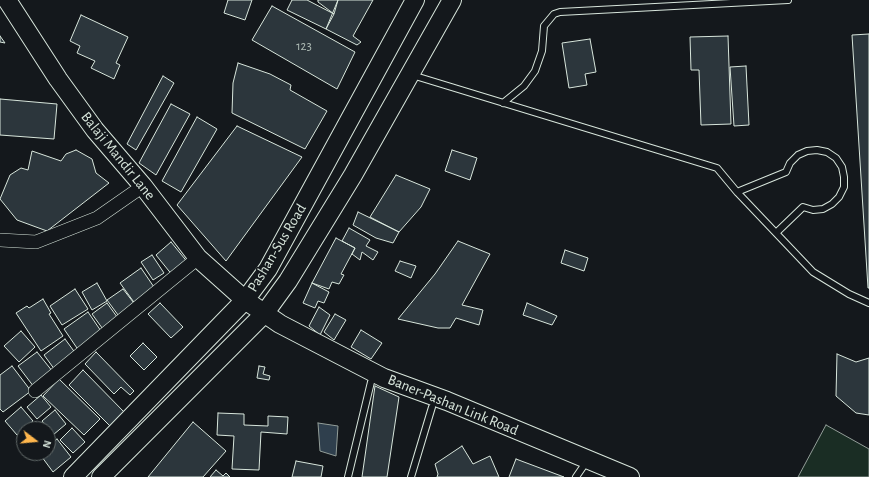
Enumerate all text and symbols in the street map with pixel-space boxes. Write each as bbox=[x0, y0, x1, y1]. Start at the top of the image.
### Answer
house number: 123 bbox=[296, 38, 312, 54]
street label: Balaji Mandir Lane bbox=[77, 108, 159, 204]
street label: Pashan-Sus Road bbox=[244, 201, 310, 295]
street label: Baner-Pashan Link Road bbox=[385, 371, 521, 439]
north arrow bbox=[16, 421, 56, 461]
text: N bbox=[41, 439, 53, 449]

